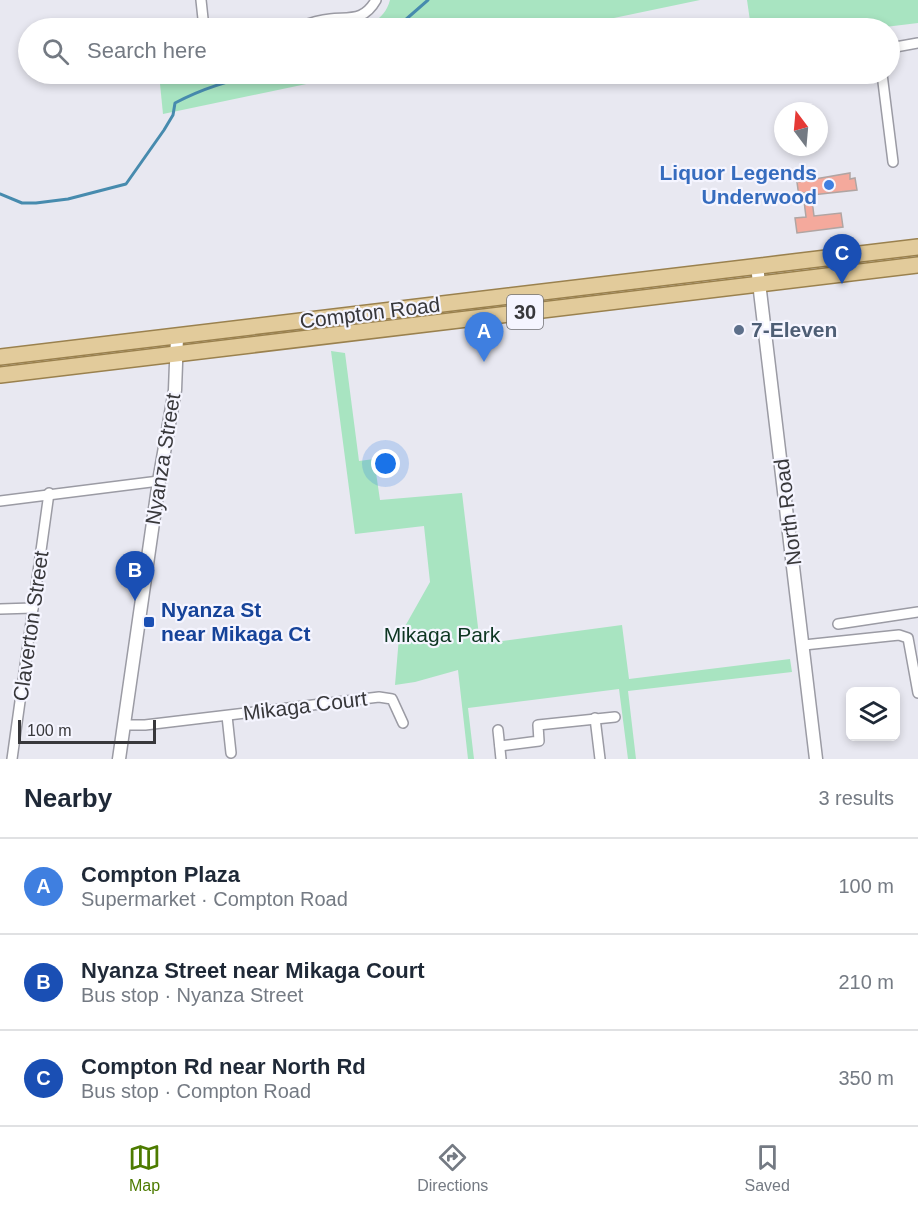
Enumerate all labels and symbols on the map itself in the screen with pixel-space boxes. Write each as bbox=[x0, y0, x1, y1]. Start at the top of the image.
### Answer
north arrow bbox=[774, 102, 828, 156]
place label: Liquor Legends Underwood bbox=[660, 161, 817, 208]
marker: Liquor Legends Underwood bbox=[822, 178, 836, 192]
pin: C bbox=[822, 234, 862, 284]
street label: Compton Road bbox=[298, 292, 441, 333]
road number: 30 bbox=[507, 295, 543, 329]
pin: A bbox=[464, 312, 504, 362]
place label: 7-Eleven bbox=[751, 318, 837, 341]
marker: 7-Eleven bbox=[732, 323, 746, 337]
street label: Nyanza Street bbox=[141, 391, 184, 526]
your location bbox=[371, 449, 400, 478]
street label: North Road bbox=[770, 457, 805, 567]
street label: Claverton Street bbox=[9, 549, 52, 703]
pin: B bbox=[116, 552, 154, 601]
place label: Nyanza St near Mikaga Ct bbox=[161, 598, 310, 645]
marker: Nyanza St near Mikaga Ct bbox=[142, 615, 156, 629]
park label: Mikaga Park bbox=[384, 623, 501, 646]
street label: Mikaga Court bbox=[242, 686, 368, 725]
scale bar bbox=[18, 717, 156, 744]

